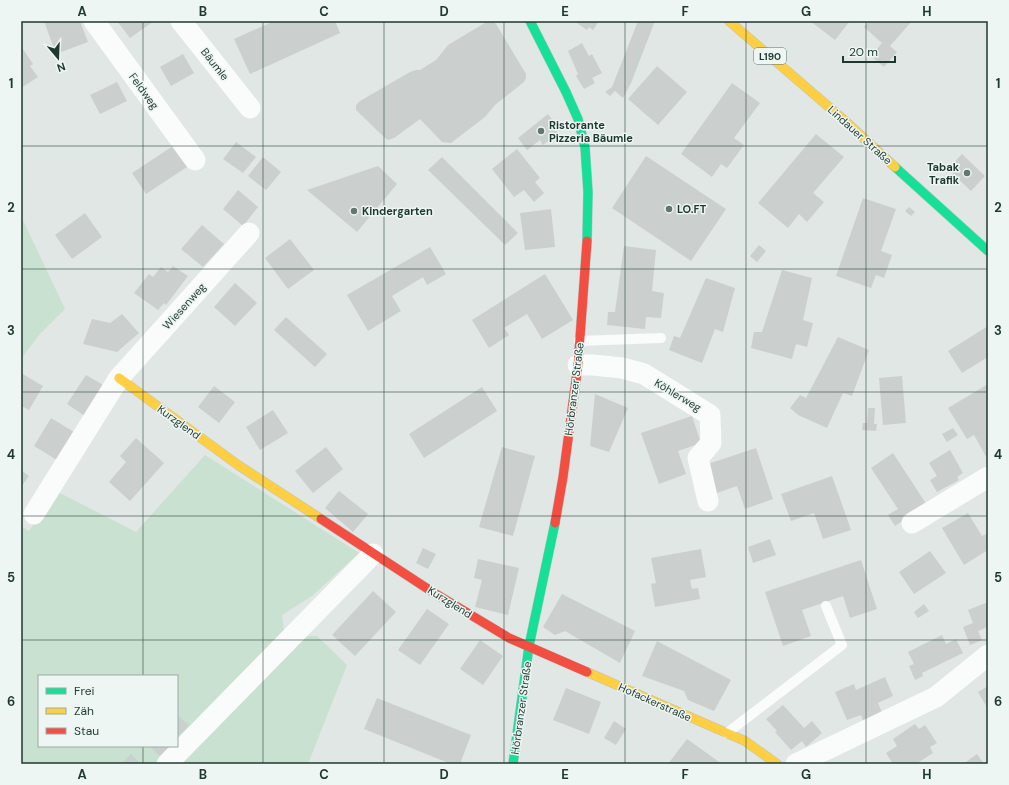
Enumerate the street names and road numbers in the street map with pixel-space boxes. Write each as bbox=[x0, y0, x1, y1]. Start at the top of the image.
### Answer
street label: Bäumle bbox=[198, 45, 232, 83]
road number: L190 bbox=[754, 48, 786, 64]
street label: Feldweg bbox=[126, 70, 162, 112]
street label: Lindauer Straße bbox=[825, 103, 895, 167]
street label: Wiesenweg bbox=[159, 280, 209, 332]
street label: Hörbranzer Straße bbox=[561, 342, 587, 436]
street label: Köhlerweg bbox=[652, 376, 704, 414]
street label: Kurzglend bbox=[155, 402, 203, 442]
street label: Kurzglend bbox=[425, 583, 475, 621]
street label: Hörbranzer Straße bbox=[508, 661, 534, 755]
street label: Hofackerstraße bbox=[616, 680, 694, 724]

